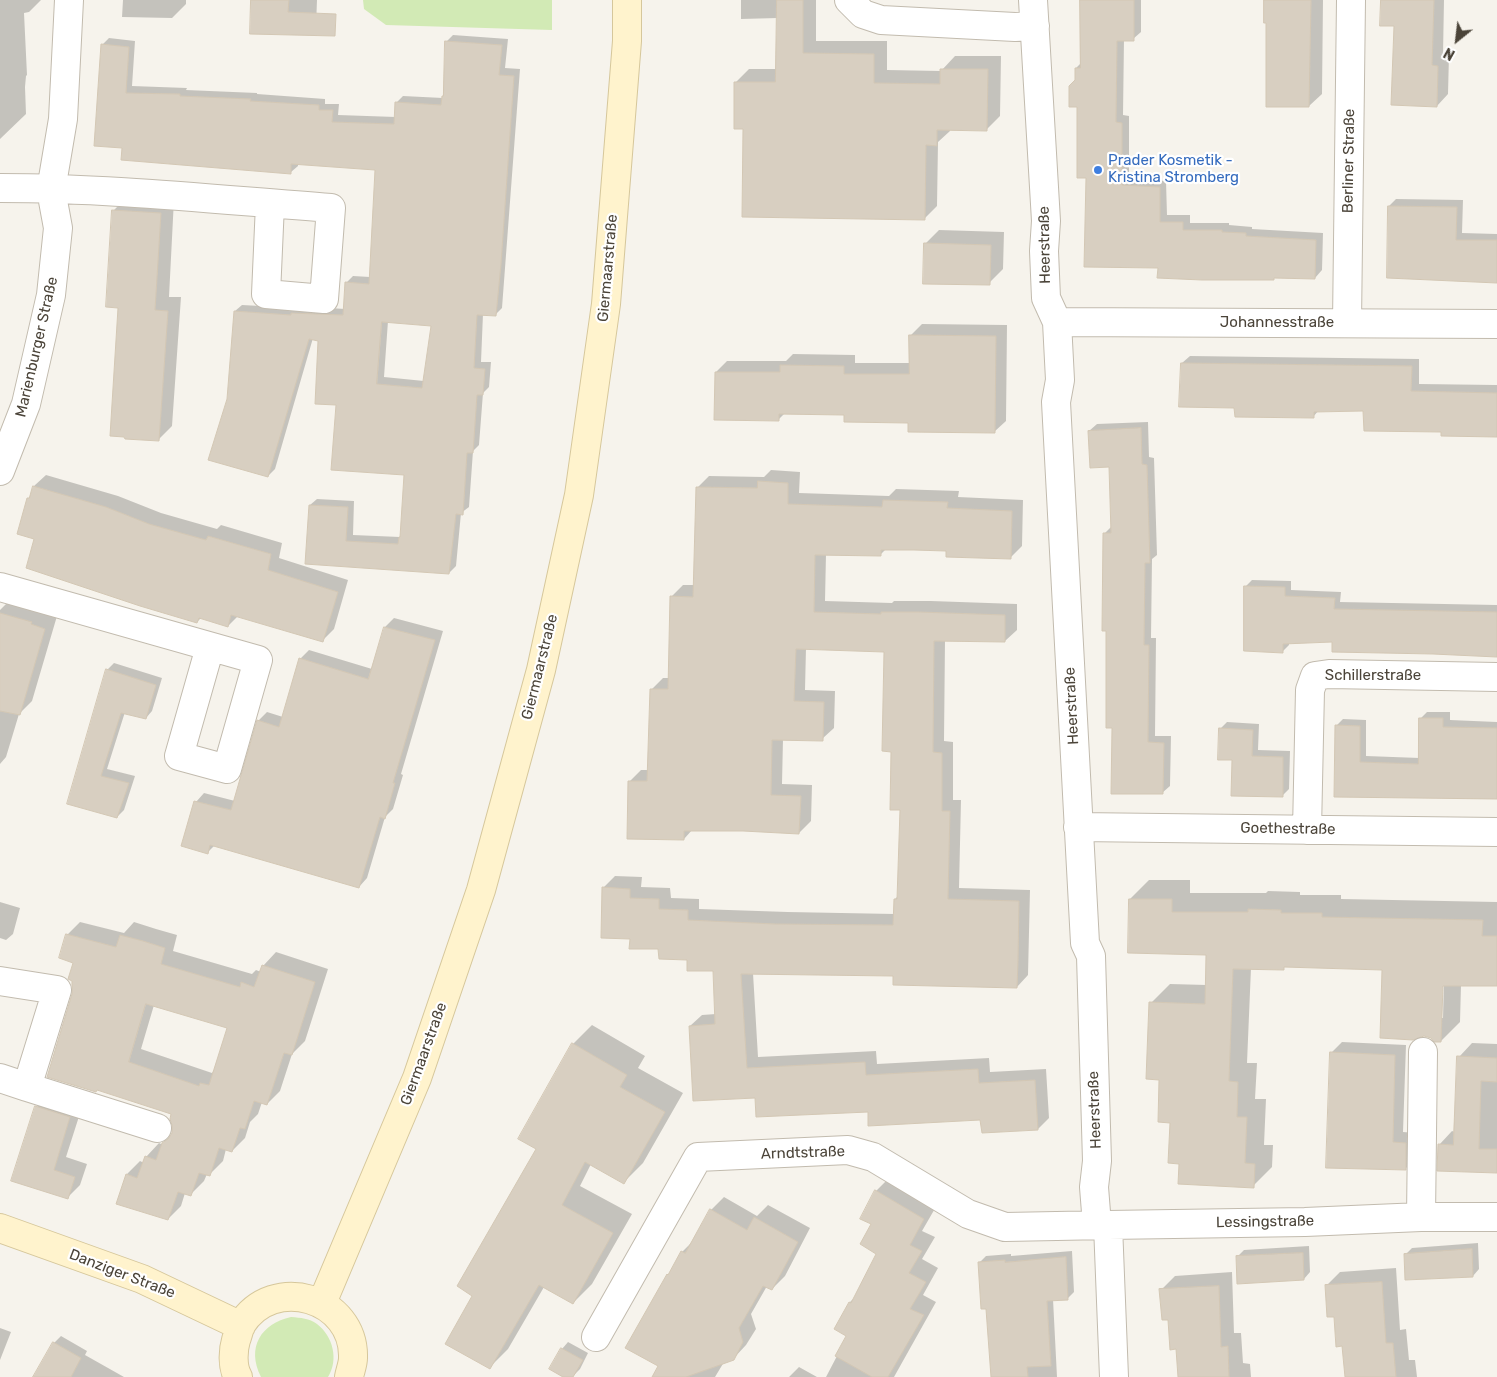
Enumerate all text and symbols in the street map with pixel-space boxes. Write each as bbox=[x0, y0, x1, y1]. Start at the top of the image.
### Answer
north arrow bbox=[1432, 15, 1482, 65]
text: N bbox=[1441, 44, 1458, 63]
street label: Berliner Straße bbox=[1339, 109, 1359, 213]
place label: Prader Kosmetik - Kristina Stromberg bbox=[1108, 152, 1239, 187]
marker: Prader Kosmetik - Kristina Stromberg bbox=[1092, 164, 1104, 176]
street label: Heerstraße bbox=[1035, 206, 1055, 284]
street label: Giermaarstraße bbox=[594, 213, 622, 323]
street label: Marienburger Straße bbox=[12, 275, 62, 419]
street label: Johannesstraße bbox=[1220, 314, 1334, 332]
street label: Giermaarstraße bbox=[518, 612, 562, 722]
street label: Heerstraße bbox=[1061, 667, 1083, 745]
street label: Schillerstraße bbox=[1325, 667, 1421, 685]
street label: Goethestraße bbox=[1240, 819, 1336, 839]
street label: Giermaarstraße bbox=[397, 1000, 451, 1108]
street label: Heerstraße bbox=[1085, 1071, 1105, 1149]
street label: Arndtstraße bbox=[761, 1143, 845, 1163]
street label: Lessingstraße bbox=[1216, 1212, 1314, 1232]
street label: Danziger Straße bbox=[67, 1246, 177, 1302]

